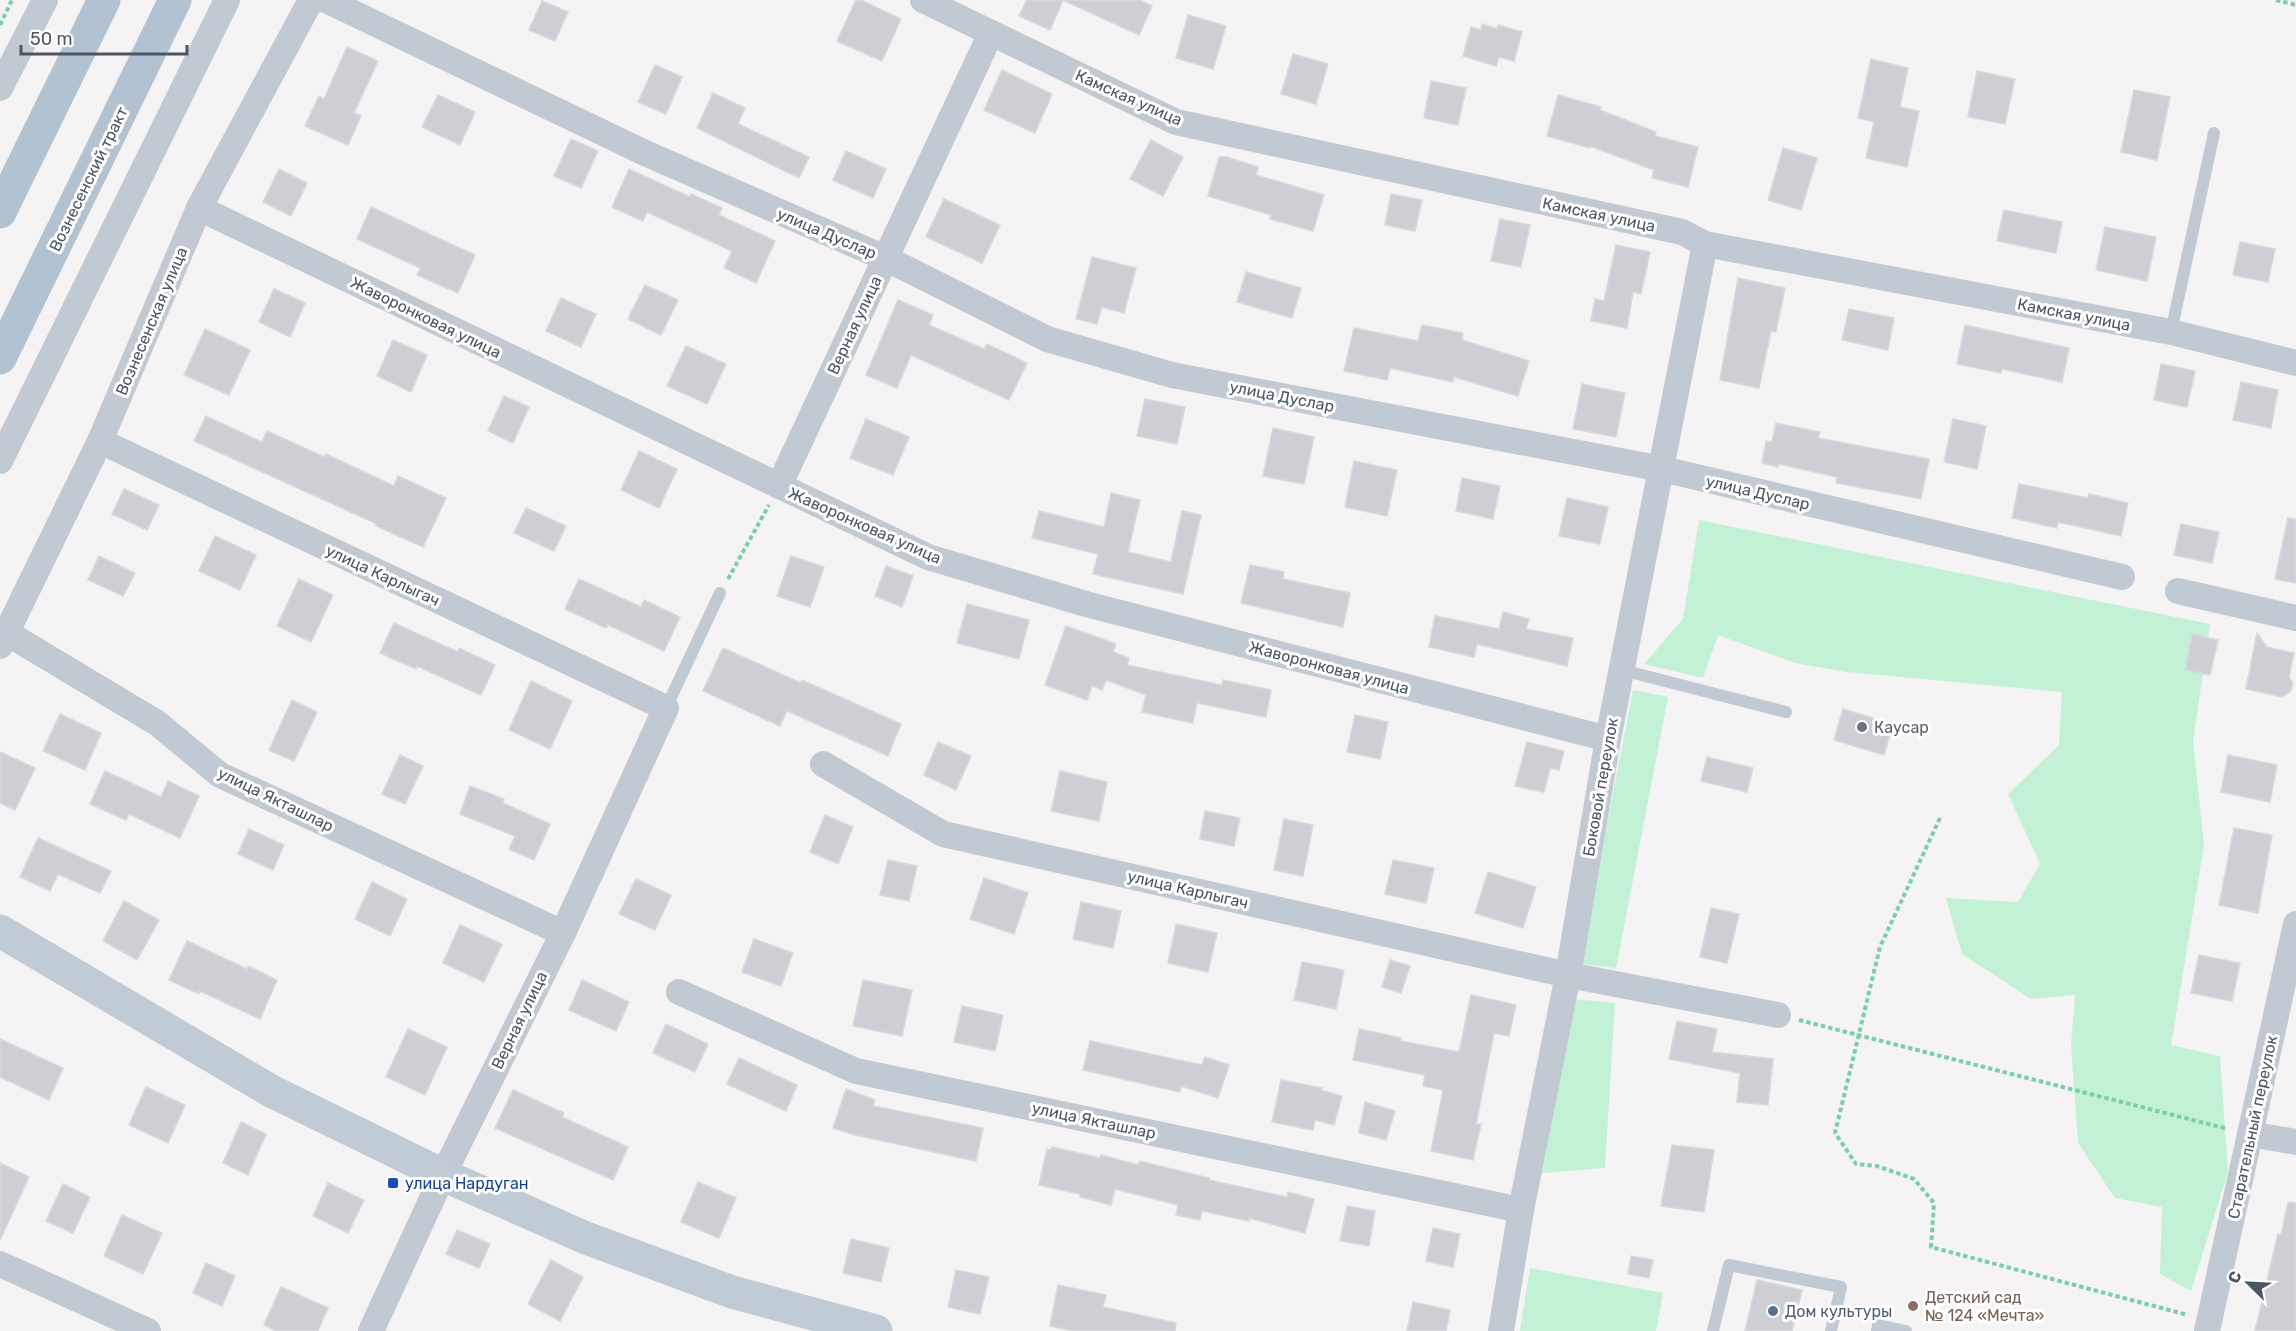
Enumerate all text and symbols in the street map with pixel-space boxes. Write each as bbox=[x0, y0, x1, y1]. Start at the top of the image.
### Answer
scale bar bbox=[21, 18, 188, 56]
text: 50 m bbox=[30, 28, 73, 50]
street label: Камская улица bbox=[1072, 65, 1185, 130]
street label: Вознесенский тракт bbox=[45, 104, 132, 255]
street label: Камская улица bbox=[1541, 193, 1657, 236]
street label: улица Дуслар bbox=[774, 204, 879, 263]
street label: Вознесенская улица bbox=[112, 244, 191, 398]
street label: Жаворонковая улица bbox=[347, 273, 504, 362]
street label: Верная улица bbox=[823, 273, 886, 377]
street label: Камская улица bbox=[2016, 294, 2132, 335]
street label: улица Дуслар bbox=[1228, 377, 1336, 416]
street label: улица Дуслар bbox=[1704, 471, 1812, 514]
street label: Жаворонковая улица bbox=[785, 483, 944, 568]
street label: улица Карлыгач bbox=[323, 541, 443, 610]
street label: Жаворонковая улица bbox=[1247, 637, 1411, 698]
street label: Боковой переулок bbox=[1579, 716, 1622, 858]
place label: Каусар bbox=[1874, 718, 1929, 737]
marker: Каусар bbox=[1855, 720, 1869, 734]
street label: улица Якташлар bbox=[215, 763, 337, 836]
street label: улица Карлыгач bbox=[1126, 866, 1250, 913]
street label: Верная улица bbox=[488, 968, 551, 1072]
street label: Старательный переулок bbox=[2224, 1033, 2281, 1221]
street label: улица Якташлар bbox=[1030, 1098, 1158, 1143]
place label: улица Нардуган bbox=[405, 1174, 529, 1193]
marker: улица Нардуган bbox=[386, 1176, 400, 1190]
north arrow bbox=[2218, 1253, 2278, 1313]
text: С bbox=[2224, 1268, 2246, 1286]
place label: Детский сад № 124 «Мечта» bbox=[1925, 1288, 2045, 1325]
marker: Детский сад № 124 «Мечта» bbox=[1906, 1299, 1920, 1313]
place label: Дом культуры bbox=[1785, 1302, 1892, 1321]
marker: Дом культуры bbox=[1766, 1304, 1780, 1318]

